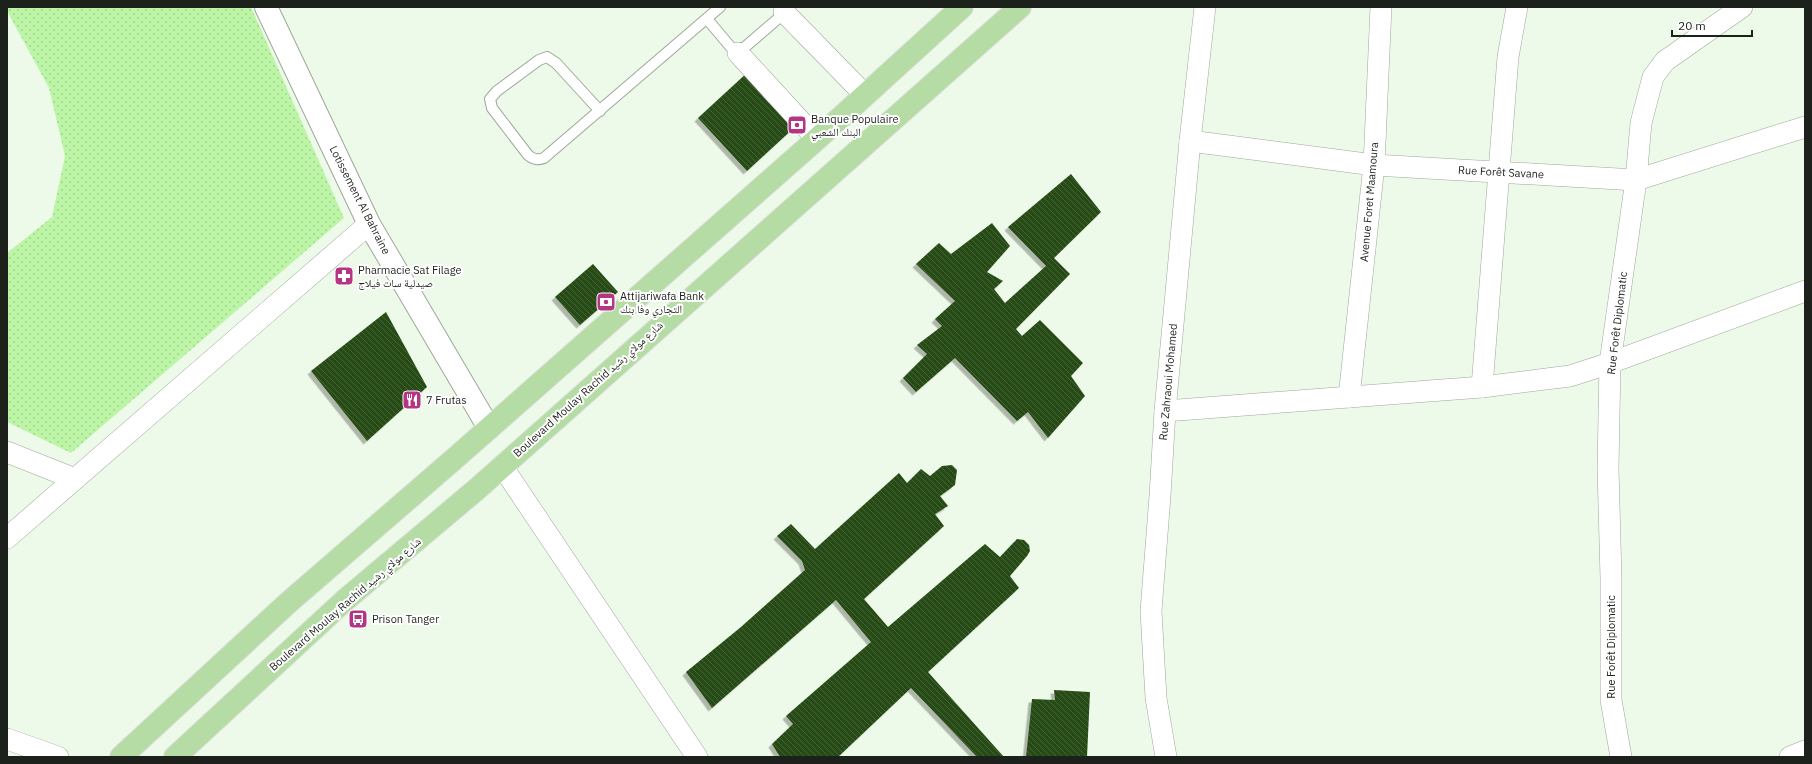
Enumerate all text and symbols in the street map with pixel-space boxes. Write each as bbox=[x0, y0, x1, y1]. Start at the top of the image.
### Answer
scale bar bbox=[1672, 12, 1752, 38]
text: 20 m bbox=[1678, 18, 1706, 33]
place label: Banque Populaire البنك الشعبي bbox=[811, 112, 898, 141]
bank icon: Banque Populaire البنك الشعبي bbox=[786, 114, 808, 136]
street label: Avenue Foret Maamoura bbox=[1357, 141, 1381, 263]
street label: Lotissement Al Bahraine bbox=[327, 143, 393, 257]
street label: Rue Forêt Savane bbox=[1458, 163, 1544, 181]
place label: Pharmacie Sat Filage صيدلية سات فيلاج bbox=[358, 263, 462, 290]
pharmacy icon: Pharmacie Sat Filage صيدلية سات فيلاج bbox=[333, 265, 355, 287]
street label: Rue Forêt Diplomatic bbox=[1604, 270, 1630, 375]
place label: Attijariwafa Bank التجاري وفا بنك bbox=[620, 289, 704, 318]
bank icon: Attijariwafa Bank التجاري وفا بنك bbox=[595, 291, 617, 313]
street label: Boulevard Moulay Rachid شارع مولاي رشيد bbox=[510, 318, 667, 461]
street label: Rue Zahraoui Mohamed bbox=[1156, 323, 1180, 441]
restaurant icon: 7 Frutas bbox=[401, 389, 423, 411]
place label: 7 Frutas bbox=[426, 393, 467, 407]
street label: Boulevard Moulay Rachid شارع مولاي رشيد bbox=[266, 534, 425, 675]
street label: Rue Forêt Diplomatic bbox=[1604, 595, 1618, 699]
bus stop icon: Prison Tanger bbox=[347, 608, 369, 630]
place label: Prison Tanger bbox=[372, 612, 439, 626]

